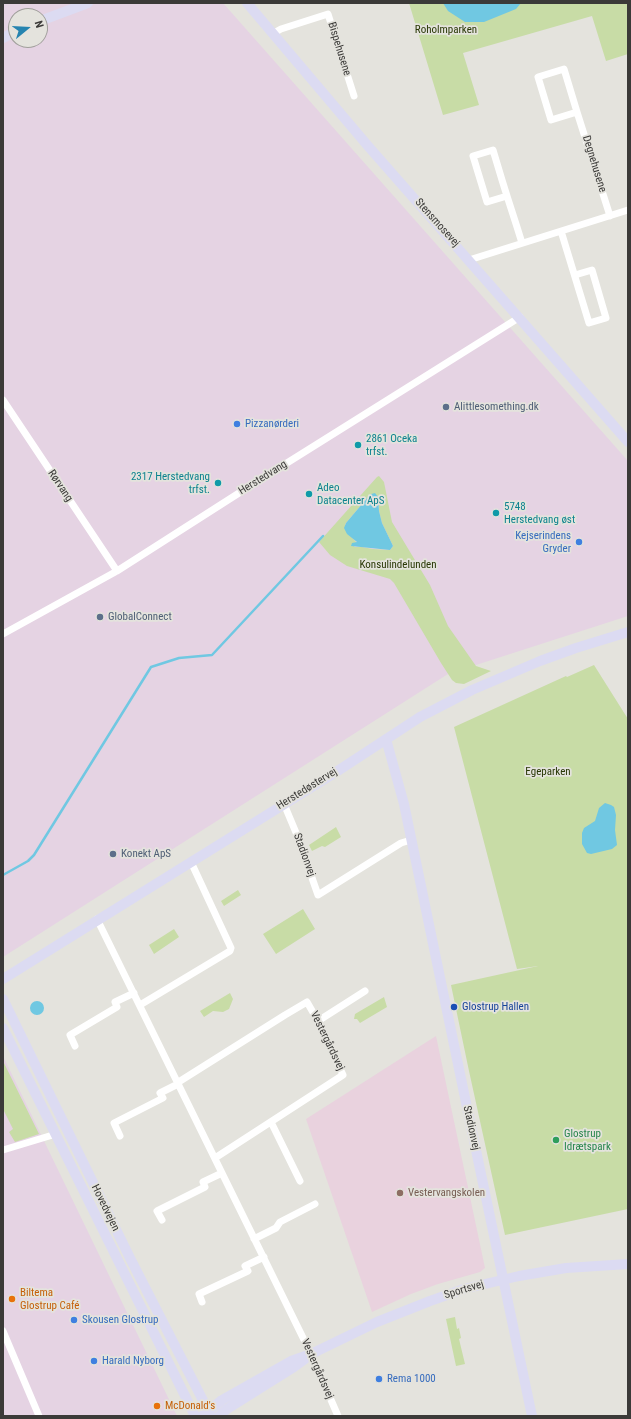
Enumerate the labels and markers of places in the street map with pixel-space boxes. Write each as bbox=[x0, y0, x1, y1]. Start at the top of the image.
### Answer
place label: Alittlesomething.dk bbox=[454, 400, 539, 414]
marker: Alittlesomething.dk bbox=[441, 402, 451, 412]
place label: Pizzanørderi bbox=[245, 417, 299, 431]
marker: Pizzanørderi bbox=[232, 419, 242, 429]
place label: 2861 Oceka trfst. bbox=[366, 432, 417, 458]
marker: 2861 Oceka trfst. bbox=[353, 440, 363, 450]
place label: 2317 Herstedvang trfst. bbox=[131, 470, 210, 496]
marker: 2317 Herstedvang trfst. bbox=[213, 478, 223, 488]
place label: Adeo Datacenter ApS bbox=[317, 481, 384, 507]
marker: Adeo Datacenter ApS bbox=[304, 489, 314, 499]
place label: 5748 Herstedvang øst bbox=[504, 500, 575, 526]
marker: 5748 Herstedvang øst bbox=[491, 508, 501, 518]
place label: Kejserindens Gryder bbox=[515, 529, 571, 555]
marker: Kejserindens Gryder bbox=[574, 537, 584, 547]
place label: GlobalConnect bbox=[108, 610, 172, 624]
marker: GlobalConnect bbox=[95, 612, 105, 622]
place label: Konekt ApS bbox=[121, 847, 171, 861]
marker: Konekt ApS bbox=[108, 849, 118, 859]
place label: Glostrup Hallen bbox=[462, 1000, 529, 1014]
marker: Glostrup Hallen bbox=[449, 1002, 459, 1012]
place label: Glostrup Idrætspark bbox=[564, 1127, 611, 1153]
marker: Glostrup Idrætspark bbox=[551, 1135, 561, 1145]
place label: Vestervangskolen bbox=[408, 1186, 485, 1200]
marker: Vestervangskolen bbox=[395, 1188, 405, 1198]
place label: Biltema Glostrup Café bbox=[20, 1286, 79, 1312]
marker: Biltema Glostrup Café bbox=[7, 1294, 17, 1304]
place label: Skousen Glostrup bbox=[82, 1313, 158, 1327]
marker: Skousen Glostrup bbox=[69, 1315, 79, 1325]
place label: Harald Nyborg bbox=[102, 1354, 164, 1368]
marker: Harald Nyborg bbox=[89, 1356, 99, 1366]
place label: Rema 1000 bbox=[387, 1372, 436, 1386]
marker: Rema 1000 bbox=[374, 1374, 384, 1384]
place label: McDonald's bbox=[165, 1399, 215, 1413]
marker: McDonald's bbox=[152, 1401, 162, 1411]

